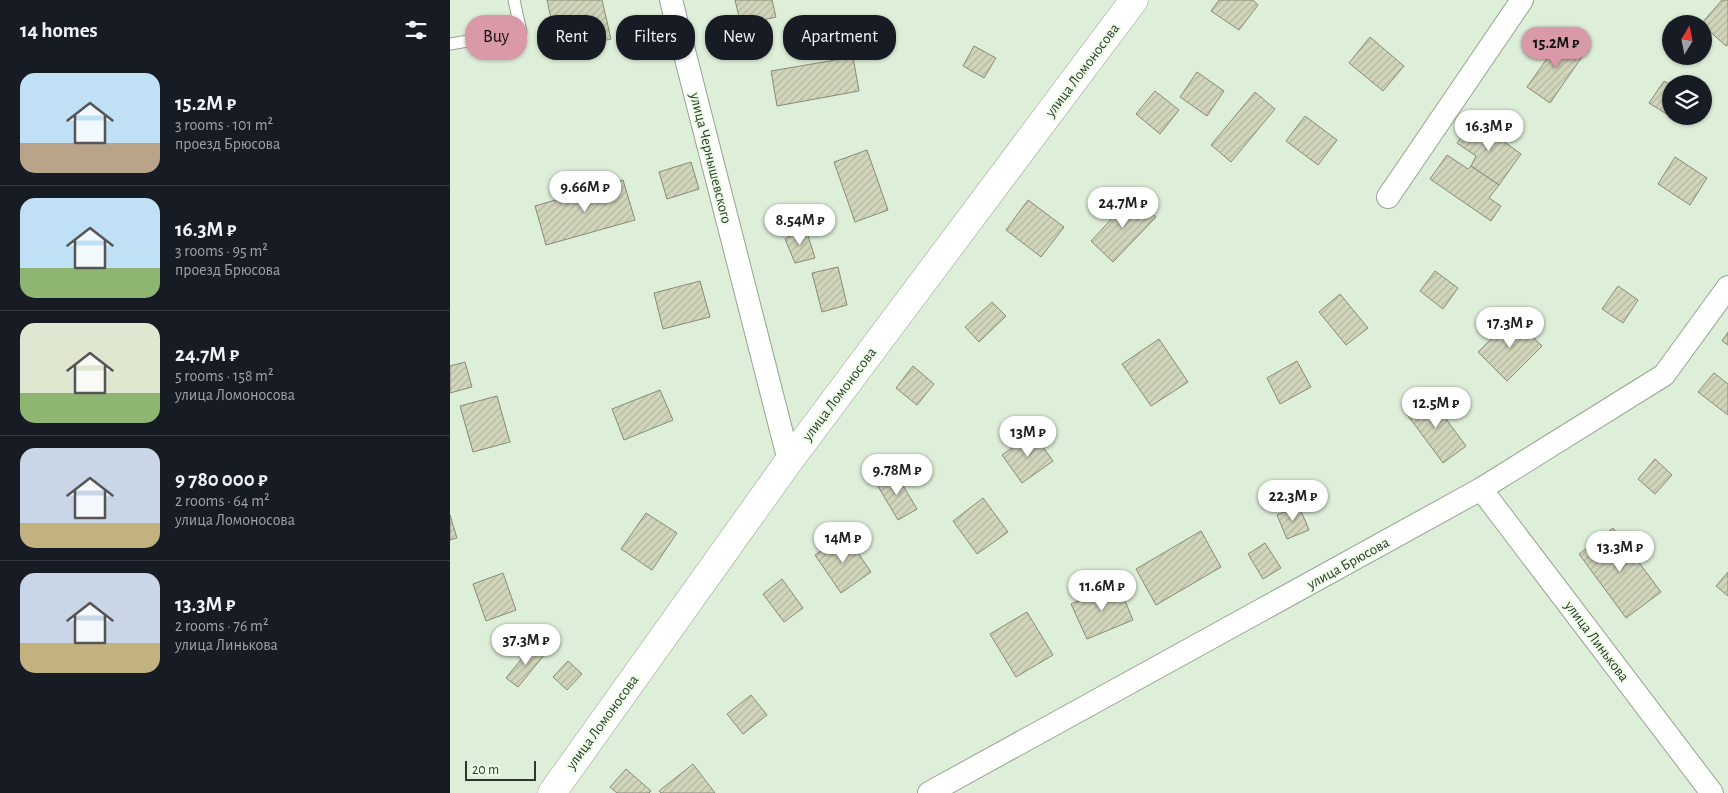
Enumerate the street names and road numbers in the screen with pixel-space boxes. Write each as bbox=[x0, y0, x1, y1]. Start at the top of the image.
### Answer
street label: улица Ломоносова bbox=[1042, 21, 1122, 121]
street label: улица Чернышевского bbox=[687, 90, 734, 225]
street label: улица Ломоносова bbox=[799, 345, 879, 445]
street label: улица Брюсова bbox=[1304, 535, 1392, 593]
street label: улица Линькова bbox=[1561, 597, 1632, 684]
street label: улица Ломоносова bbox=[563, 672, 642, 773]

